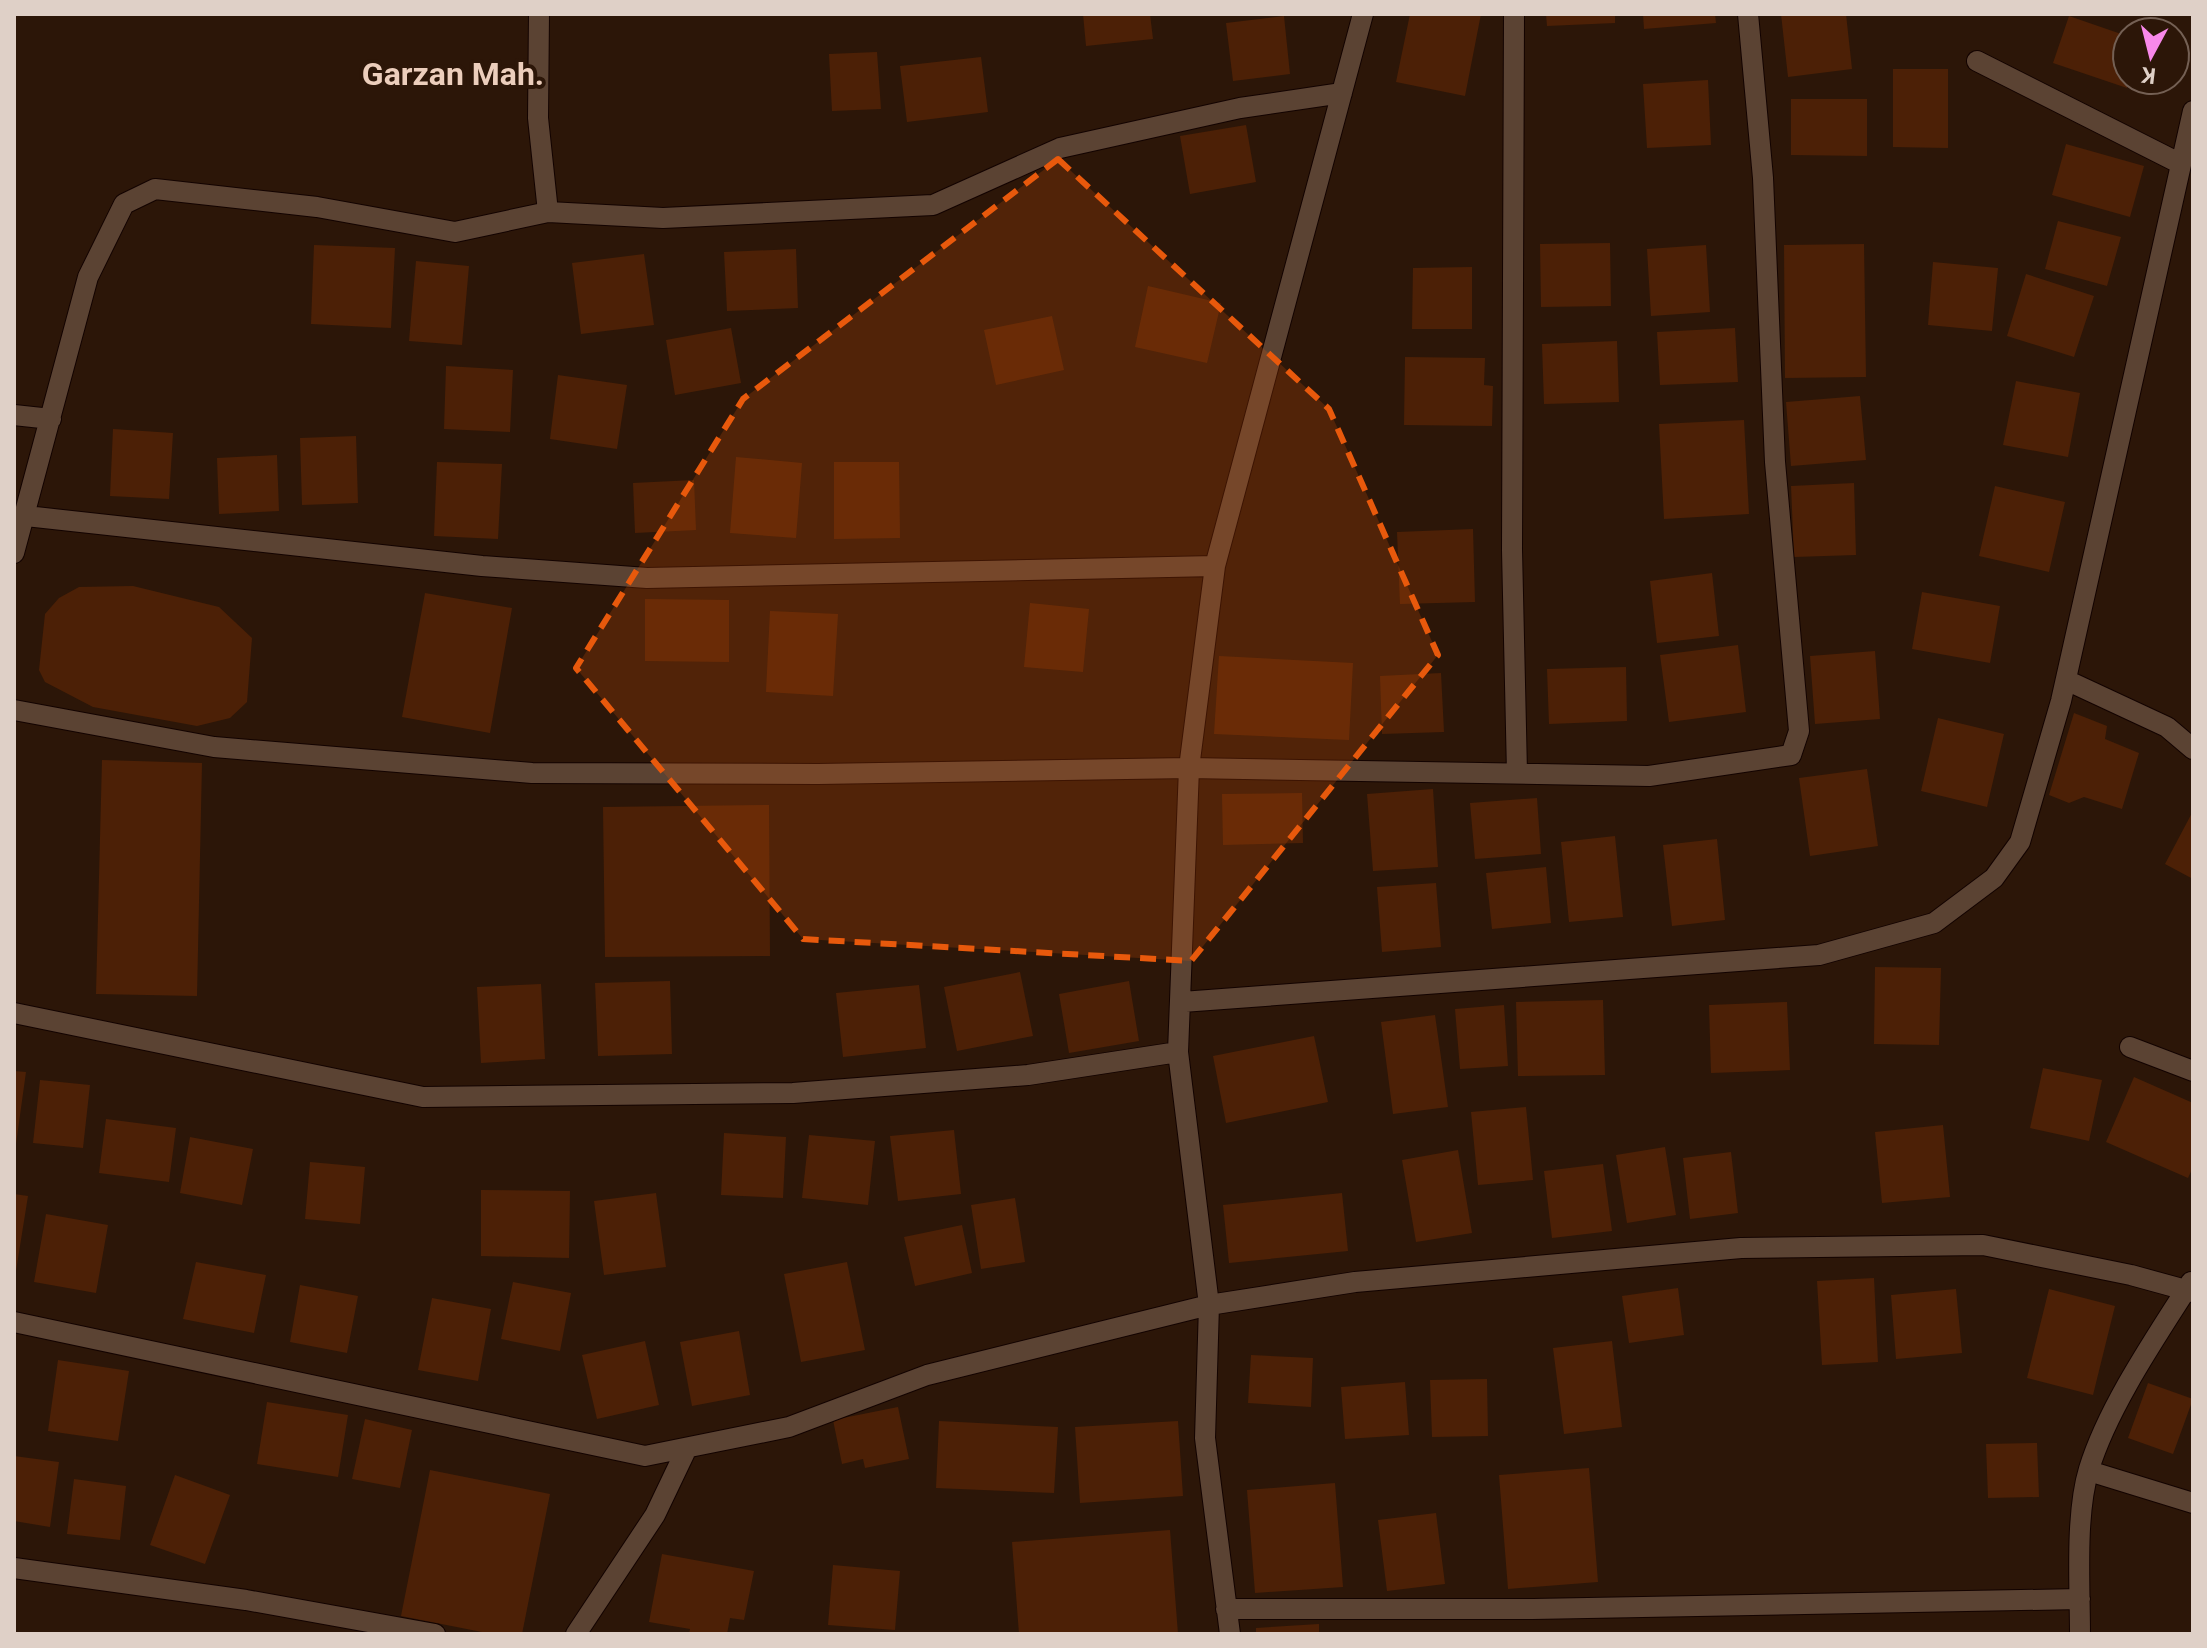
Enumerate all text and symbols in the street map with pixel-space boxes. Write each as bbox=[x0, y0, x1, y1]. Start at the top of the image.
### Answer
north arrow bbox=[2111, 16, 2191, 96]
district label: Garzan Mah. bbox=[362, 55, 544, 93]
text: K bbox=[2139, 62, 2157, 89]

